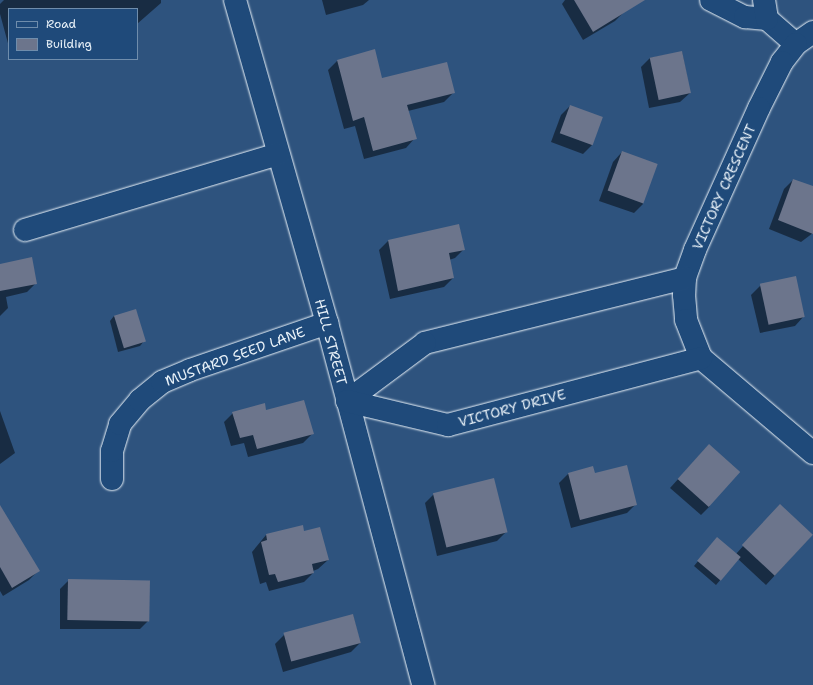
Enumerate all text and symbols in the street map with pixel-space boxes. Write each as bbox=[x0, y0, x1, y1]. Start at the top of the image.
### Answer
legend bbox=[8, 8, 138, 60]
text: Road bbox=[46, 16, 76, 32]
text: Building bbox=[46, 36, 92, 52]
street label: VICTORY CRESCENT bbox=[689, 122, 759, 252]
street label: HILL STREET bbox=[311, 297, 351, 387]
street label: MUSTARD SEED LANE bbox=[163, 323, 307, 389]
street label: VICTORY DRIVE bbox=[456, 386, 568, 430]

